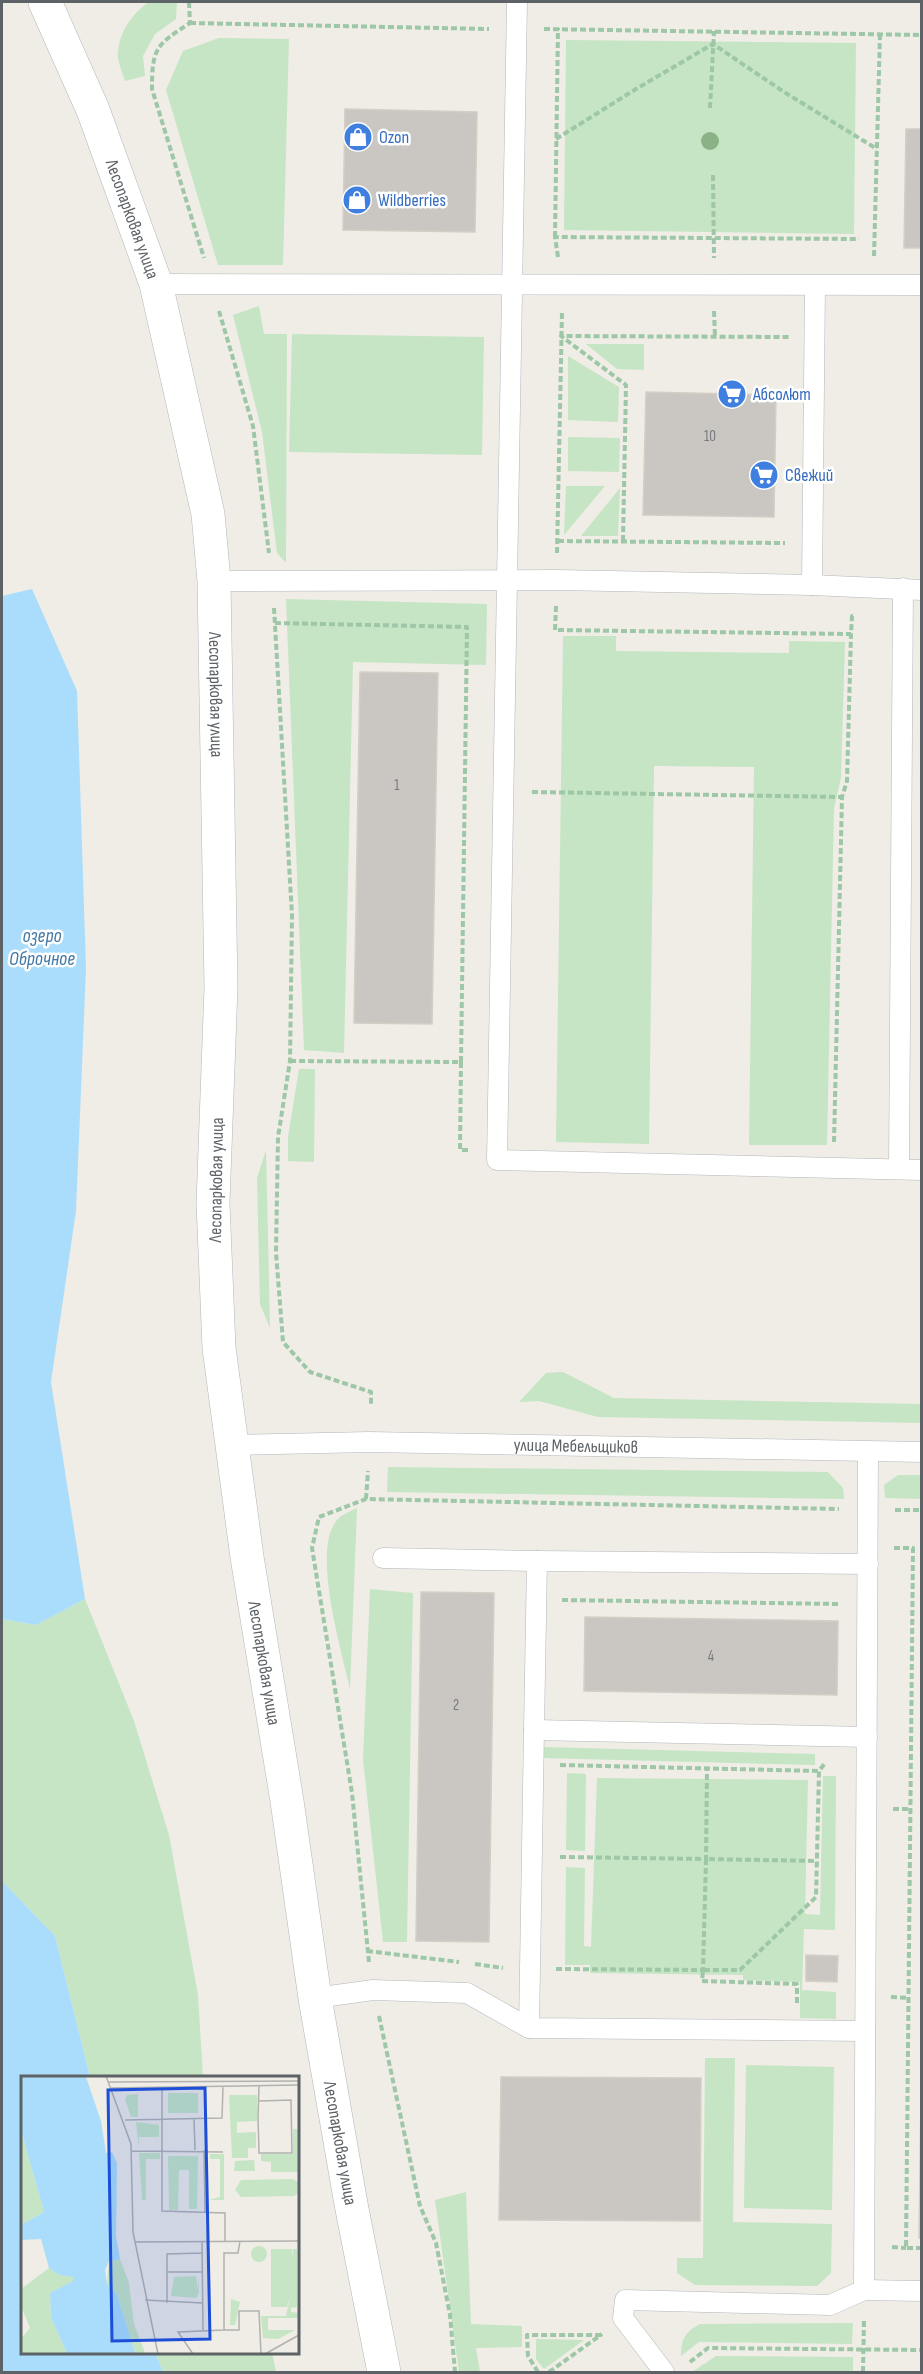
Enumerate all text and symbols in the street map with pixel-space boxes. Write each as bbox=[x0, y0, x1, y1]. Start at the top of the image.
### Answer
shop icon: Ozon bbox=[342, 121, 374, 153]
place label: Ozon bbox=[379, 127, 409, 148]
street label: Лесопарковая улица bbox=[100, 156, 163, 282]
shop icon: Wildberries bbox=[341, 184, 373, 216]
place label: Wildberries bbox=[378, 190, 446, 211]
supermarket icon: Абсолют bbox=[716, 378, 748, 410]
place label: Абсолют bbox=[752, 384, 811, 405]
house number: 10 bbox=[704, 427, 716, 446]
supermarket icon: Свежий bbox=[748, 459, 780, 491]
place label: Свежий bbox=[785, 465, 833, 486]
street label: Лесопарковая улица bbox=[204, 631, 227, 758]
house number: 1 bbox=[394, 776, 400, 795]
water label: озеро Оброчное bbox=[9, 924, 75, 971]
street label: Лесопарковая улица bbox=[205, 1117, 228, 1244]
street label: улица Мебельщиков bbox=[513, 1435, 638, 1458]
street label: Лесопарковая улица bbox=[243, 1599, 284, 1727]
house number: 4 bbox=[708, 1647, 714, 1666]
house number: 2 bbox=[453, 1696, 459, 1715]
inset map bbox=[21, 2076, 298, 2353]
street label: Лесопарковая улица bbox=[319, 2079, 361, 2207]

